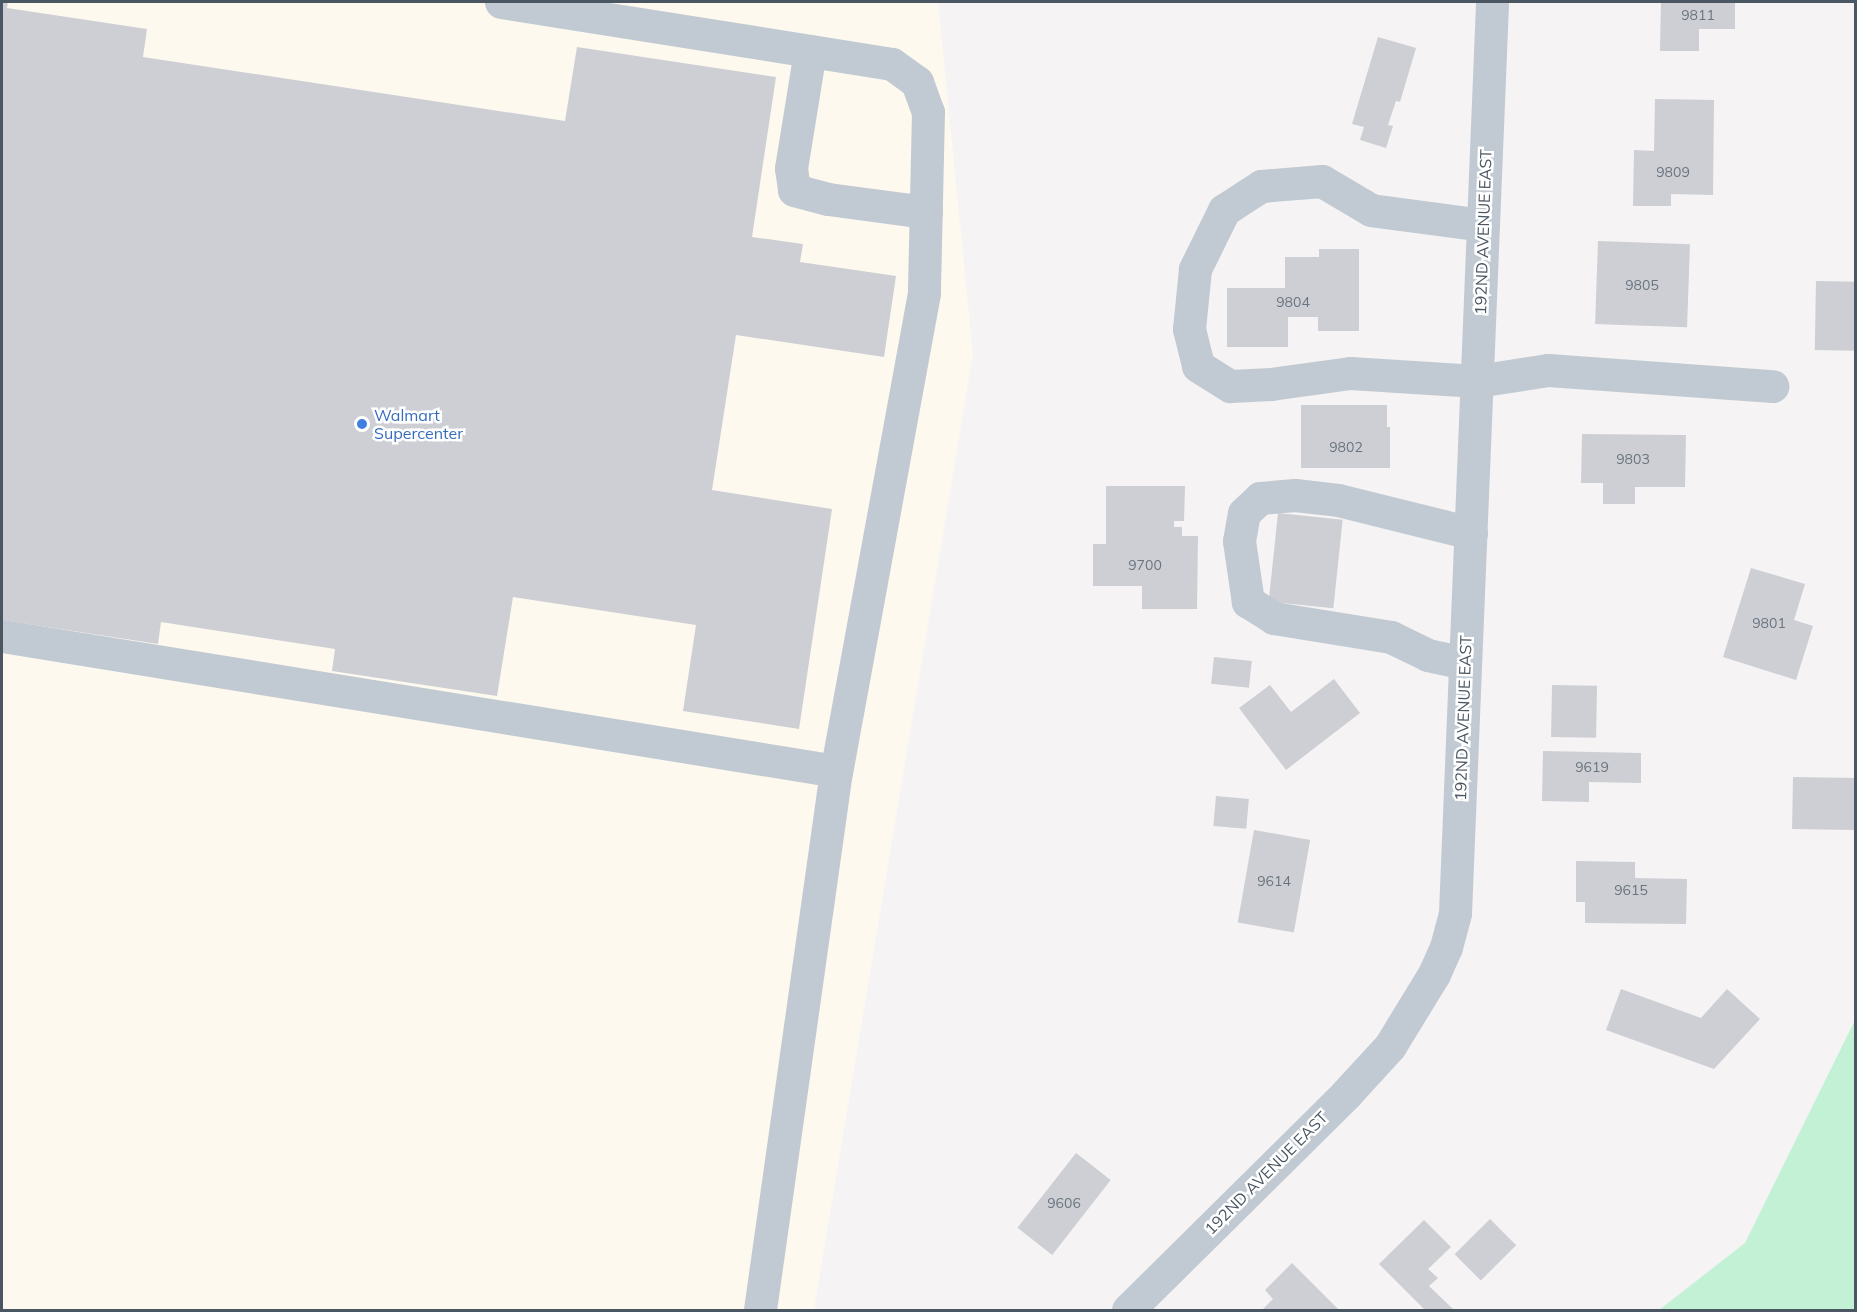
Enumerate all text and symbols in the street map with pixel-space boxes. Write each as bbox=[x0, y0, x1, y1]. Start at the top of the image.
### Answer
house number: 9811 bbox=[1681, 7, 1715, 23]
street label: 192ND AVENUE EAST bbox=[1471, 149, 1495, 315]
house number: 9809 bbox=[1656, 164, 1690, 180]
house number: 9805 bbox=[1625, 277, 1659, 293]
house number: 9804 bbox=[1276, 294, 1310, 310]
place label: Walmart Supercenter bbox=[374, 405, 463, 443]
marker: Walmart Supercenter bbox=[355, 417, 369, 431]
house number: 9802 bbox=[1329, 439, 1363, 455]
house number: 9803 bbox=[1616, 451, 1650, 467]
house number: 9700 bbox=[1128, 557, 1162, 573]
house number: 9801 bbox=[1752, 615, 1786, 631]
street label: 192ND AVENUE EAST bbox=[1451, 635, 1475, 801]
house number: 9619 bbox=[1575, 759, 1609, 775]
house number: 9614 bbox=[1257, 873, 1291, 889]
house number: 9615 bbox=[1614, 882, 1648, 898]
street label: 192ND AVENUE EAST bbox=[1201, 1108, 1331, 1238]
house number: 9606 bbox=[1047, 1195, 1081, 1211]

